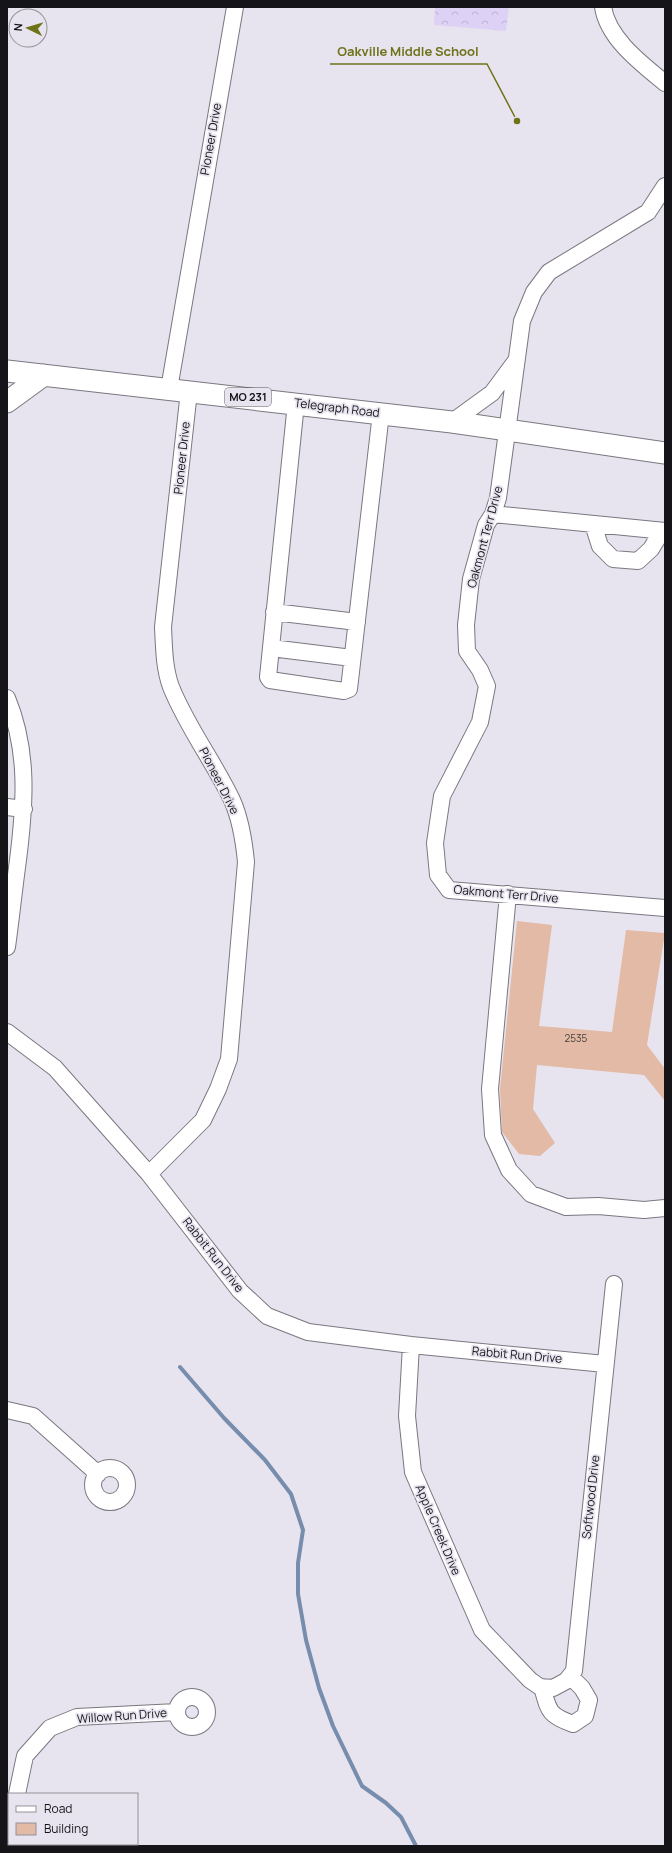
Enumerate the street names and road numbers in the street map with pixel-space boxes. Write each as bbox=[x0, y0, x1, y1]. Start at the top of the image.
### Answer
street label: Pioneer Drive bbox=[196, 101, 225, 176]
road number: MO 231 bbox=[225, 388, 271, 406]
street label: Telegraph Road bbox=[293, 394, 381, 421]
street label: Pioneer Drive bbox=[169, 421, 194, 495]
street label: Oakmont Terr Drive bbox=[463, 484, 506, 590]
street label: Pioneer Drive bbox=[195, 744, 244, 817]
street label: Oakmont Terr Drive bbox=[453, 880, 559, 907]
street label: Rabbit Run Drive bbox=[179, 1214, 248, 1296]
street label: Rabbit Run Drive bbox=[471, 1342, 563, 1367]
street label: Softwood Drive bbox=[578, 1454, 603, 1540]
street label: Apple Creek Drive bbox=[412, 1482, 465, 1578]
street label: Willow Run Drive bbox=[76, 1704, 168, 1727]

